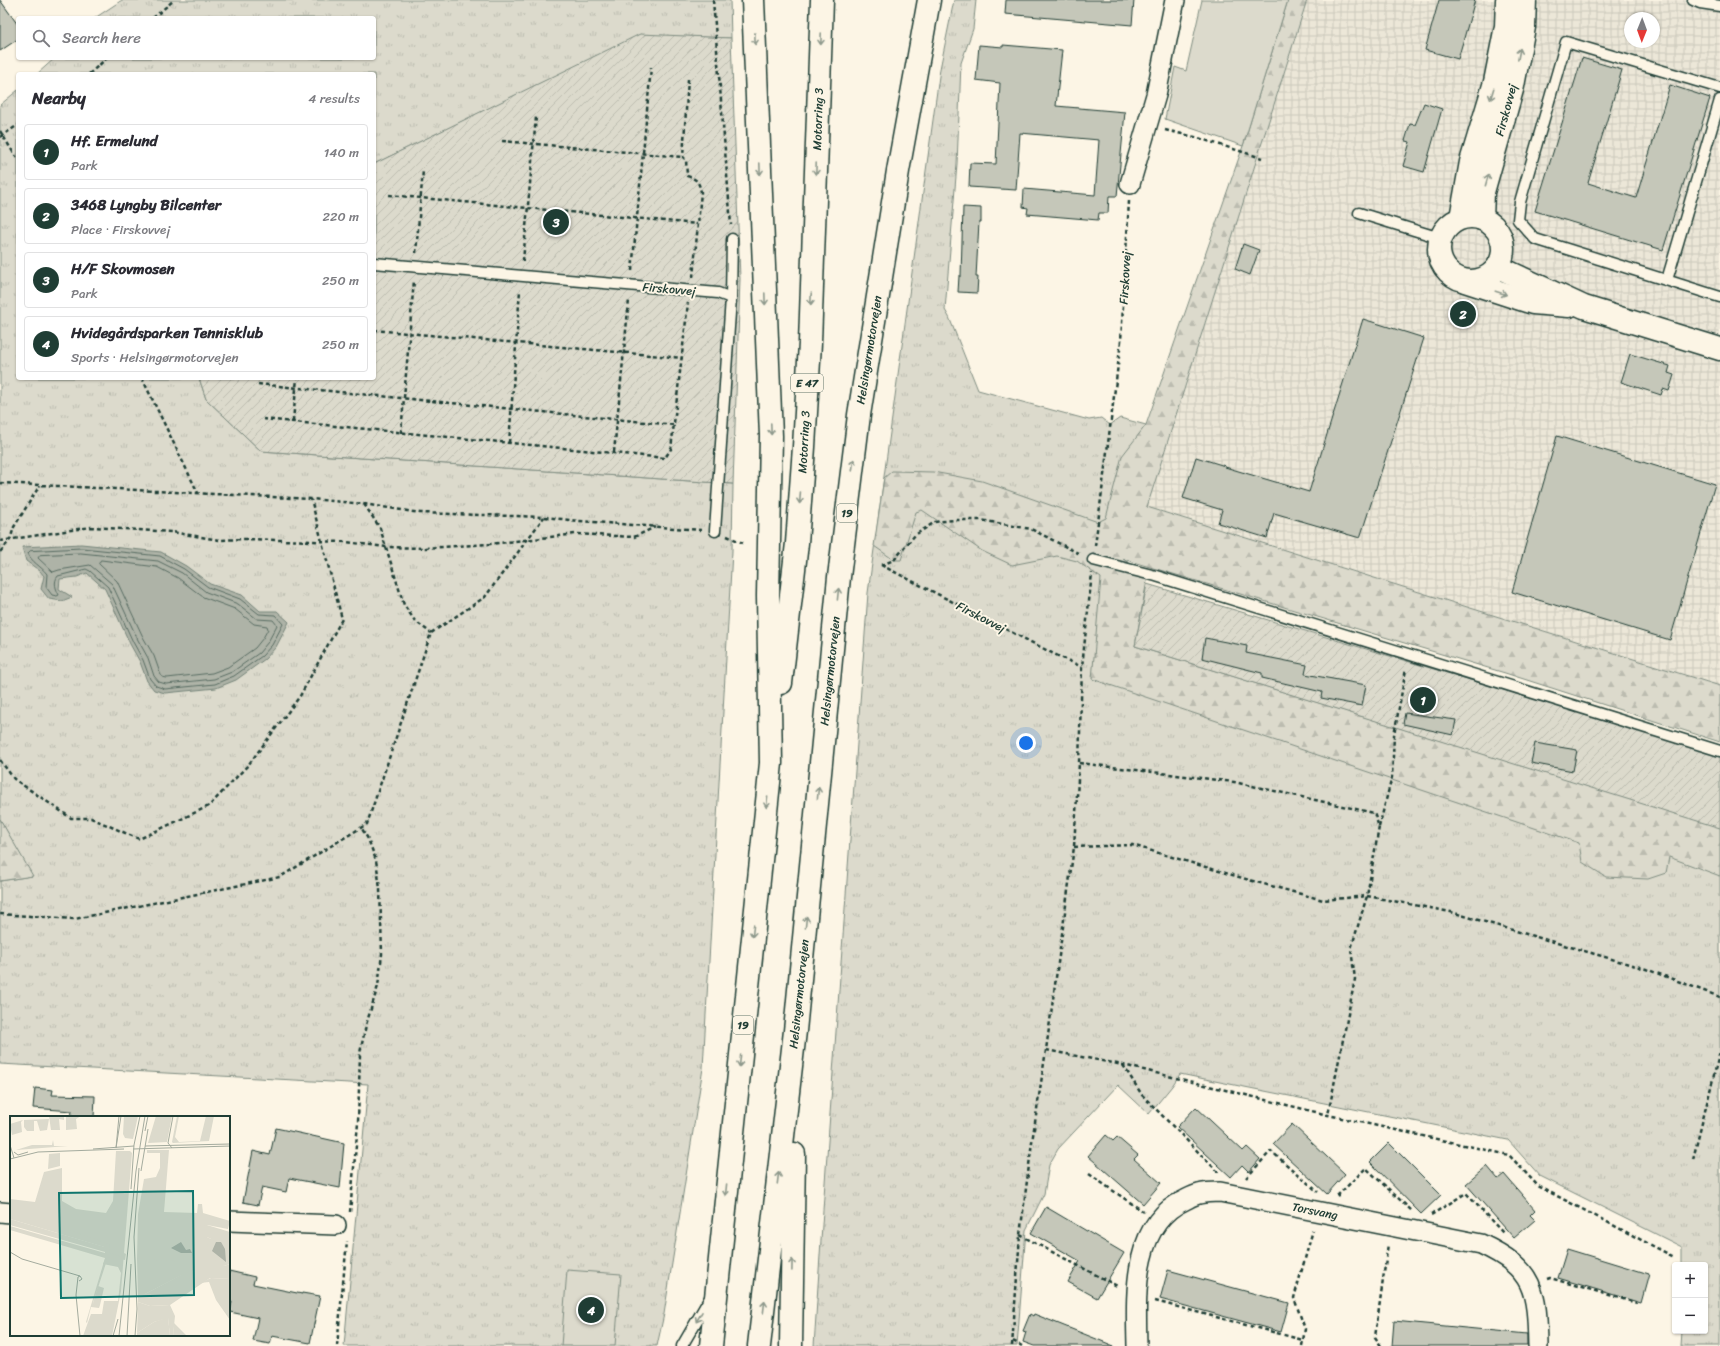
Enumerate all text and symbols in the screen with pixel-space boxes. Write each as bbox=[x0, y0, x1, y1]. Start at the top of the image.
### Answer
north arrow bbox=[1624, 12, 1660, 48]
search box bbox=[16, 16, 376, 60]
text: Search here bbox=[62, 25, 141, 51]
icon: search bbox=[30, 27, 52, 49]
one-way arrow bbox=[751, 32, 758, 45]
one-way arrow bbox=[817, 32, 824, 45]
one-way arrow bbox=[1515, 48, 1523, 61]
street label: Firskovvej bbox=[1488, 81, 1524, 139]
text: Nearby bbox=[32, 83, 86, 113]
text: 4 results bbox=[308, 87, 360, 110]
street label: Motorring 3 bbox=[806, 87, 830, 151]
one-way arrow bbox=[1488, 87, 1495, 100]
text: Hf. Ermelund bbox=[71, 128, 158, 154]
text: 1 bbox=[43, 141, 49, 164]
text: 140 m bbox=[324, 141, 359, 164]
text: Park bbox=[71, 154, 98, 177]
one-way arrow bbox=[756, 162, 764, 175]
one-way arrow bbox=[812, 162, 820, 175]
one-way arrow bbox=[1484, 174, 1491, 187]
text: 3468 Lyngby Bilcenter bbox=[71, 192, 221, 218]
text: 2 bbox=[42, 205, 50, 228]
text: 220 m bbox=[322, 205, 359, 228]
pin: 3 bbox=[543, 207, 569, 237]
text: Place · Firskovvej bbox=[71, 218, 170, 241]
street label: Firskovvej bbox=[1113, 250, 1137, 305]
text: H/F Skovmosen bbox=[71, 256, 174, 282]
text: 3 bbox=[42, 269, 50, 292]
text: 250 m bbox=[322, 269, 359, 292]
street label: Firskovvej bbox=[642, 276, 697, 302]
text: Park bbox=[71, 282, 98, 305]
one-way arrow bbox=[1495, 290, 1508, 297]
one-way arrow bbox=[762, 292, 769, 305]
one-way arrow bbox=[807, 292, 815, 305]
street label: Helsingørmotorvejen bbox=[850, 294, 889, 406]
pin: 2 bbox=[1450, 299, 1476, 329]
text: Hvidegårdsparken Tennisklub bbox=[71, 320, 263, 346]
text: 4 bbox=[42, 333, 50, 356]
text: 250 m bbox=[322, 333, 359, 356]
text: Sports · Helsingørmotorvejen bbox=[71, 346, 238, 369]
road number: E 47 bbox=[791, 374, 823, 392]
street label: Motorring 3 bbox=[791, 410, 817, 474]
one-way arrow bbox=[767, 422, 775, 435]
one-way arrow bbox=[849, 459, 857, 472]
one-way arrow bbox=[797, 492, 804, 505]
road number: 19 bbox=[837, 504, 857, 522]
one-way arrow bbox=[834, 588, 841, 601]
street label: Firskovvej bbox=[952, 595, 1010, 639]
street label: Helsingørmotorvejen bbox=[813, 615, 847, 727]
pin: 1 bbox=[1410, 685, 1436, 715]
your location bbox=[1016, 733, 1036, 753]
one-way arrow bbox=[815, 787, 822, 800]
one-way arrow bbox=[763, 795, 771, 808]
one-way arrow bbox=[802, 916, 810, 929]
one-way arrow bbox=[749, 925, 757, 938]
street label: Helsingørmotorvejen bbox=[782, 938, 816, 1050]
road number: 19 bbox=[733, 1016, 753, 1034]
one-way arrow bbox=[736, 1054, 743, 1067]
inset map bbox=[10, 1116, 230, 1336]
one-way arrow bbox=[775, 1172, 782, 1185]
one-way arrow bbox=[722, 1183, 730, 1196]
street label: Torsvang bbox=[1290, 1196, 1340, 1226]
one-way arrow bbox=[788, 1259, 796, 1272]
map controls bbox=[1672, 1262, 1708, 1334]
button: + bbox=[1672, 1262, 1708, 1298]
pin: 4 bbox=[578, 1295, 604, 1325]
button: − bbox=[1672, 1298, 1708, 1334]
one-way arrow bbox=[760, 1301, 767, 1314]
one-way arrow bbox=[694, 1311, 702, 1323]

